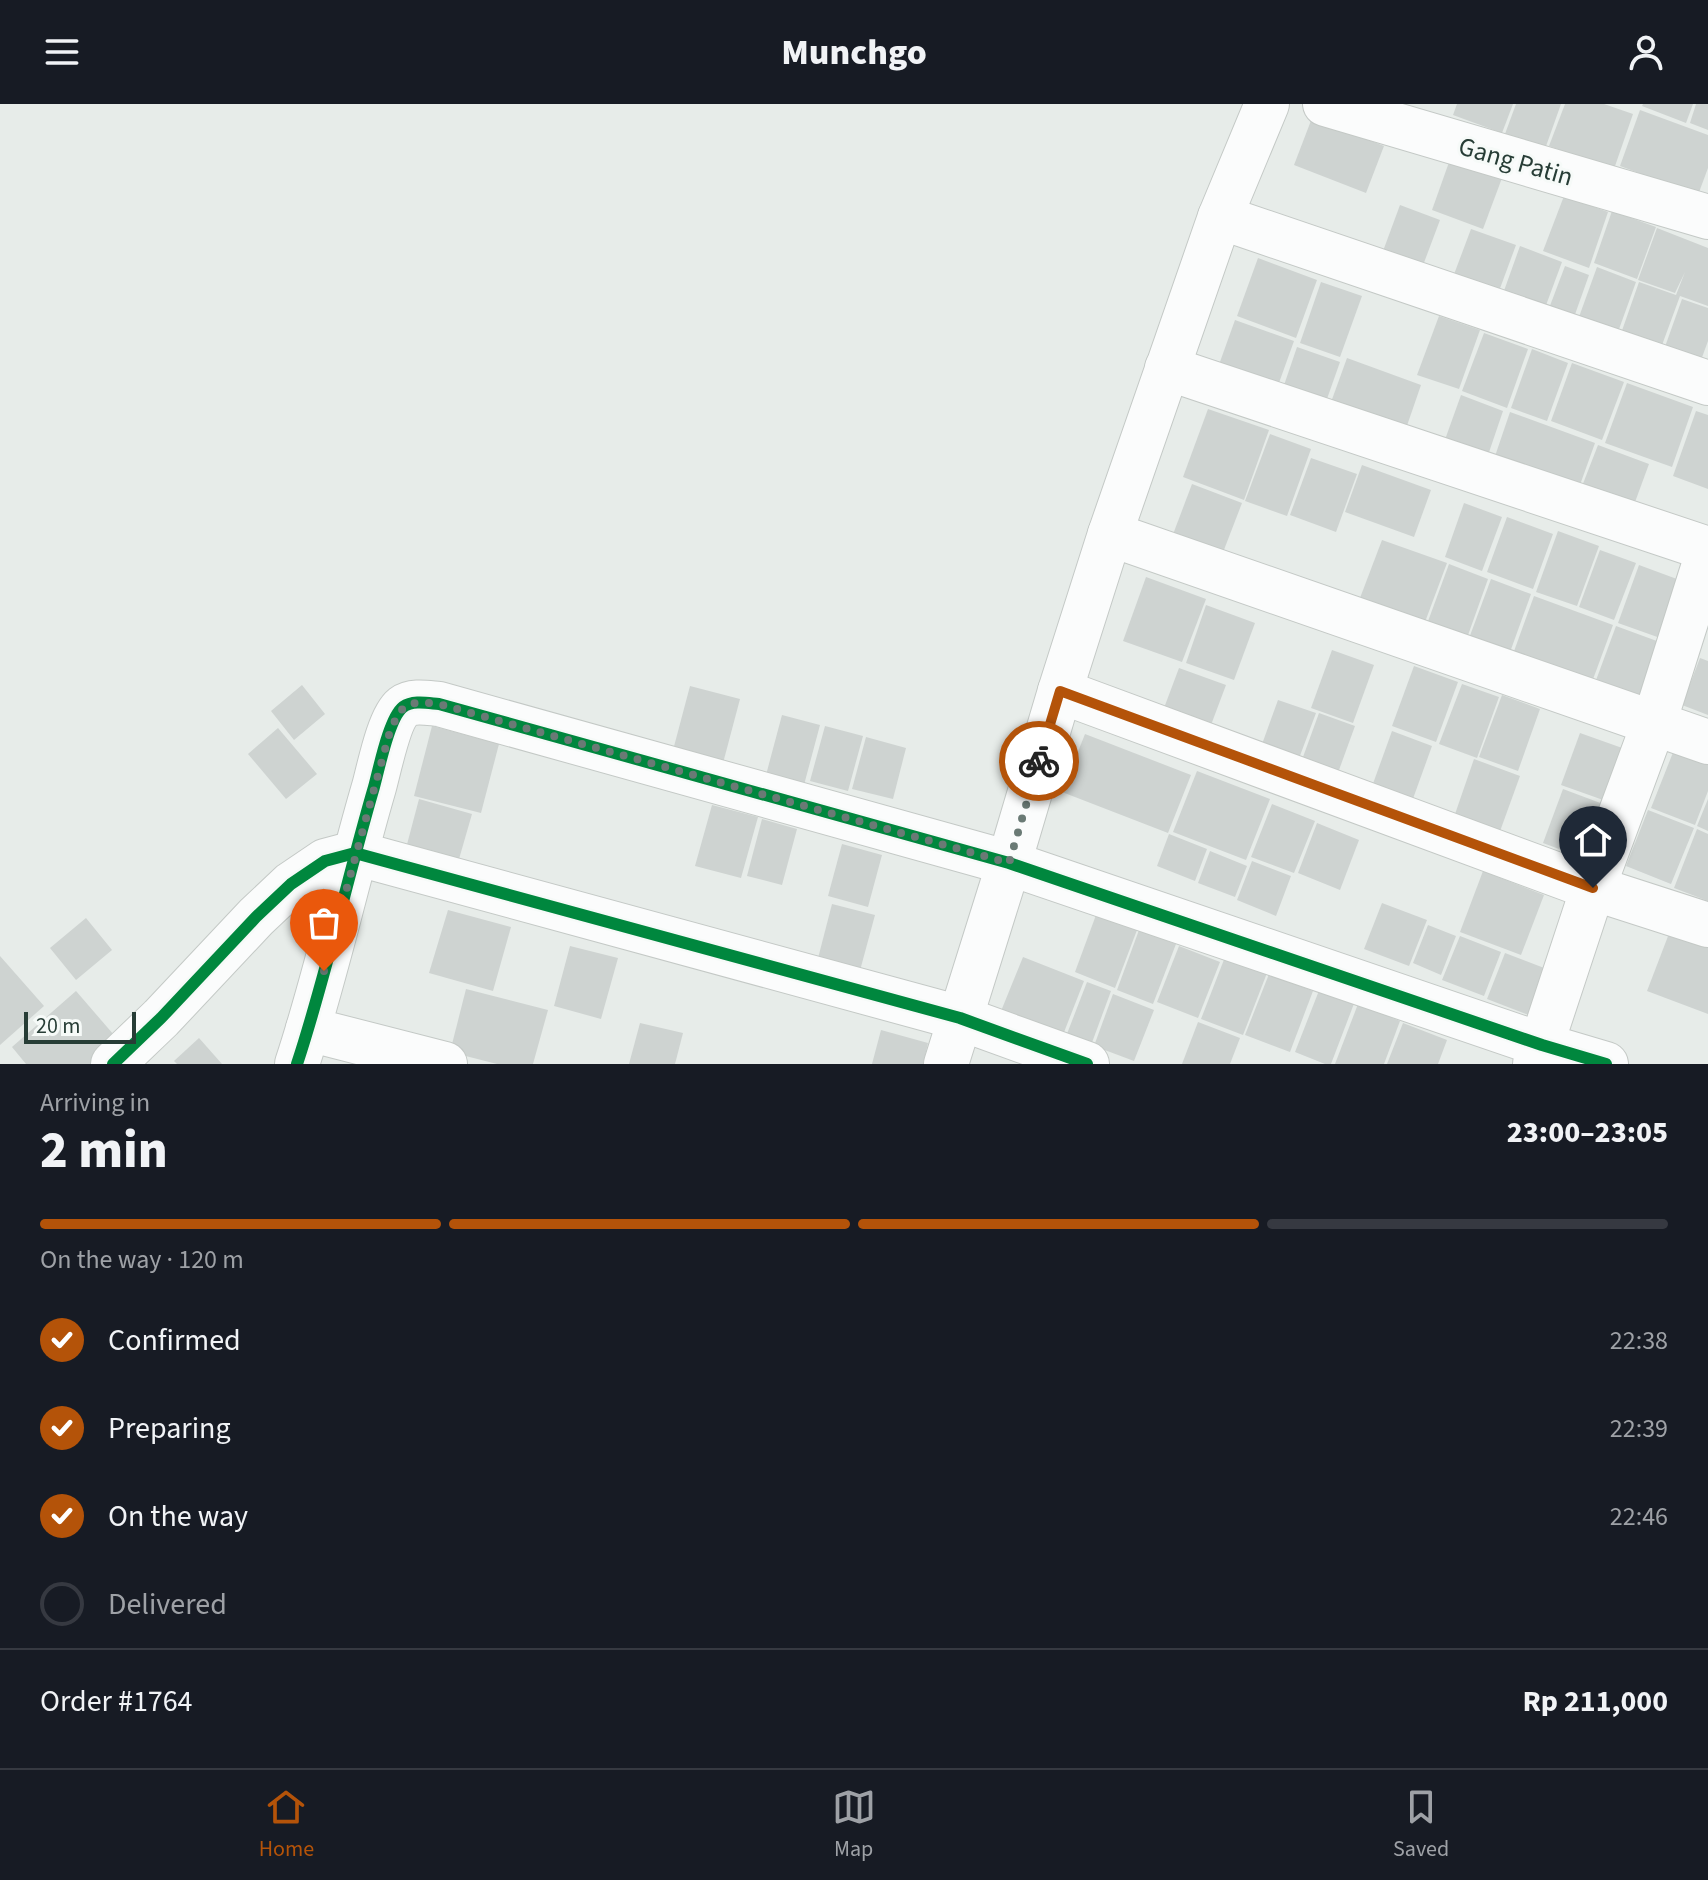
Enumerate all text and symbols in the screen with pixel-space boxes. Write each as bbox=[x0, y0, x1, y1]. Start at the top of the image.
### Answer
text: Munchgo bbox=[781, 27, 927, 78]
icon: menu bbox=[40, 30, 84, 74]
icon: person bbox=[1624, 30, 1668, 74]
street label: Gang Patin bbox=[1454, 128, 1577, 195]
courier bbox=[999, 721, 1079, 801]
icon: bike bbox=[1017, 739, 1061, 783]
pin bbox=[1559, 806, 1627, 888]
icon: home bbox=[1571, 818, 1615, 862]
pin bbox=[290, 889, 358, 971]
icon: bag bbox=[302, 901, 346, 945]
scale bar bbox=[24, 1008, 136, 1044]
text: 20 m bbox=[36, 1010, 81, 1042]
text: Arriving in bbox=[40, 1084, 150, 1121]
text: 23:00–23:05 bbox=[1507, 1111, 1668, 1154]
text: 2 min bbox=[40, 1114, 168, 1188]
text: On the way · 120 m bbox=[40, 1241, 244, 1278]
icon: check bbox=[40, 1318, 84, 1362]
text: Confirmed bbox=[108, 1319, 241, 1362]
text: 22:38 bbox=[1610, 1322, 1668, 1359]
icon: check bbox=[40, 1406, 84, 1450]
text: Preparing bbox=[108, 1407, 231, 1450]
text: 22:39 bbox=[1610, 1410, 1668, 1447]
icon: check bbox=[40, 1494, 84, 1538]
text: On the way bbox=[108, 1495, 248, 1538]
text: 22:46 bbox=[1610, 1498, 1668, 1535]
text: Delivered bbox=[108, 1583, 227, 1626]
text: Order #1764 bbox=[40, 1680, 193, 1723]
text: Rp 211,000 bbox=[1522, 1680, 1668, 1723]
tab: Home bbox=[259, 1785, 314, 1865]
tab: Map bbox=[832, 1785, 876, 1865]
tab: Saved bbox=[1393, 1785, 1449, 1865]

